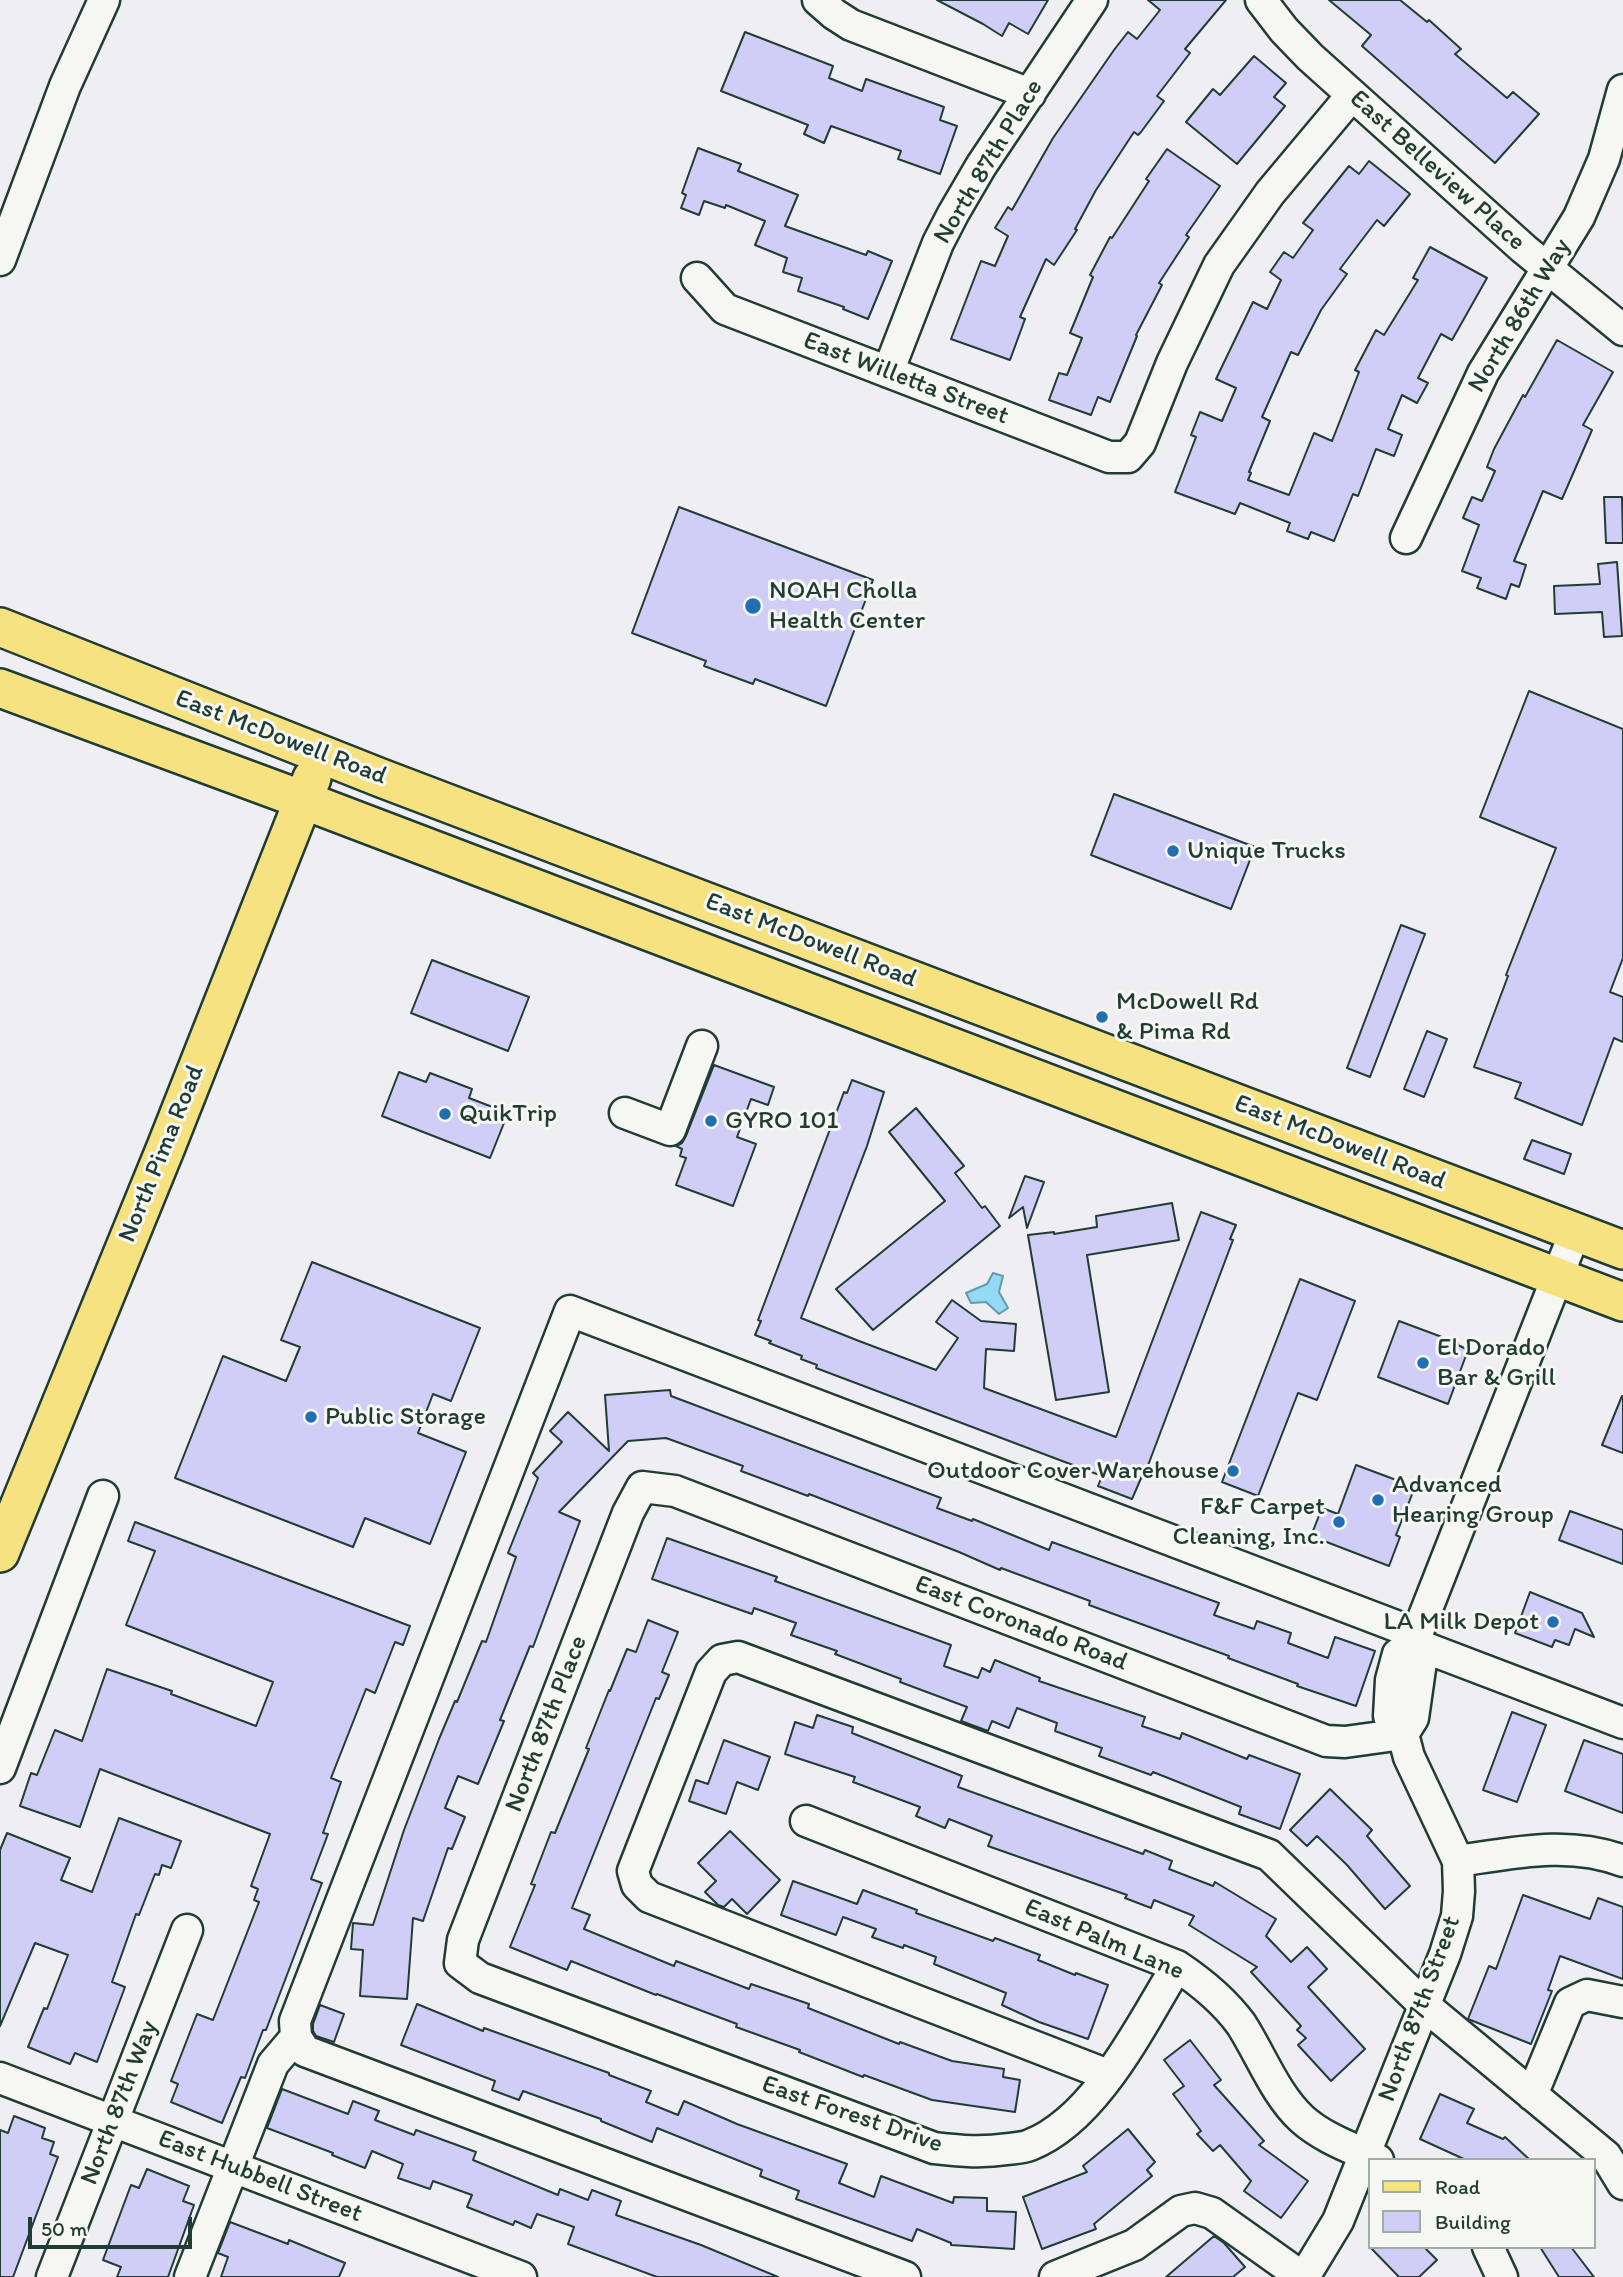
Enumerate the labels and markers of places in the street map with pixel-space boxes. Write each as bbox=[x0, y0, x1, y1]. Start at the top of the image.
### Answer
place label: NOAH Cholla Health Center bbox=[769, 575, 925, 636]
marker: NOAH Cholla Health Center bbox=[743, 596, 763, 616]
place label: Unique Trucks bbox=[1187, 835, 1346, 867]
marker: Unique Trucks bbox=[1165, 843, 1181, 859]
place label: McDowell Rd & Pima Rd bbox=[1116, 986, 1259, 1048]
marker: McDowell Rd & Pima Rd bbox=[1094, 1009, 1110, 1025]
place label: QuikTrip bbox=[459, 1098, 557, 1130]
place label: GYRO 101 bbox=[725, 1105, 839, 1137]
marker: QuikTrip bbox=[437, 1106, 453, 1122]
marker: GYRO 101 bbox=[703, 1113, 719, 1129]
place label: El Dorado Bar & Grill bbox=[1437, 1332, 1556, 1394]
marker: El Dorado Bar & Grill bbox=[1415, 1355, 1431, 1371]
place label: Public Storage bbox=[325, 1401, 486, 1433]
marker: Public Storage bbox=[303, 1409, 319, 1425]
place label: Outdoor Cover Warehouse bbox=[927, 1455, 1219, 1487]
marker: Outdoor Cover Warehouse bbox=[1225, 1463, 1241, 1479]
place label: Advanced Hearing Group bbox=[1392, 1469, 1554, 1530]
place label: F&F Carpet Cleaning, Inc. bbox=[1173, 1491, 1325, 1552]
marker: Advanced Hearing Group bbox=[1370, 1492, 1386, 1508]
marker: F&F Carpet Cleaning, Inc. bbox=[1331, 1514, 1347, 1530]
place label: LA Milk Depot bbox=[1384, 1606, 1539, 1638]
marker: LA Milk Depot bbox=[1545, 1614, 1561, 1630]

